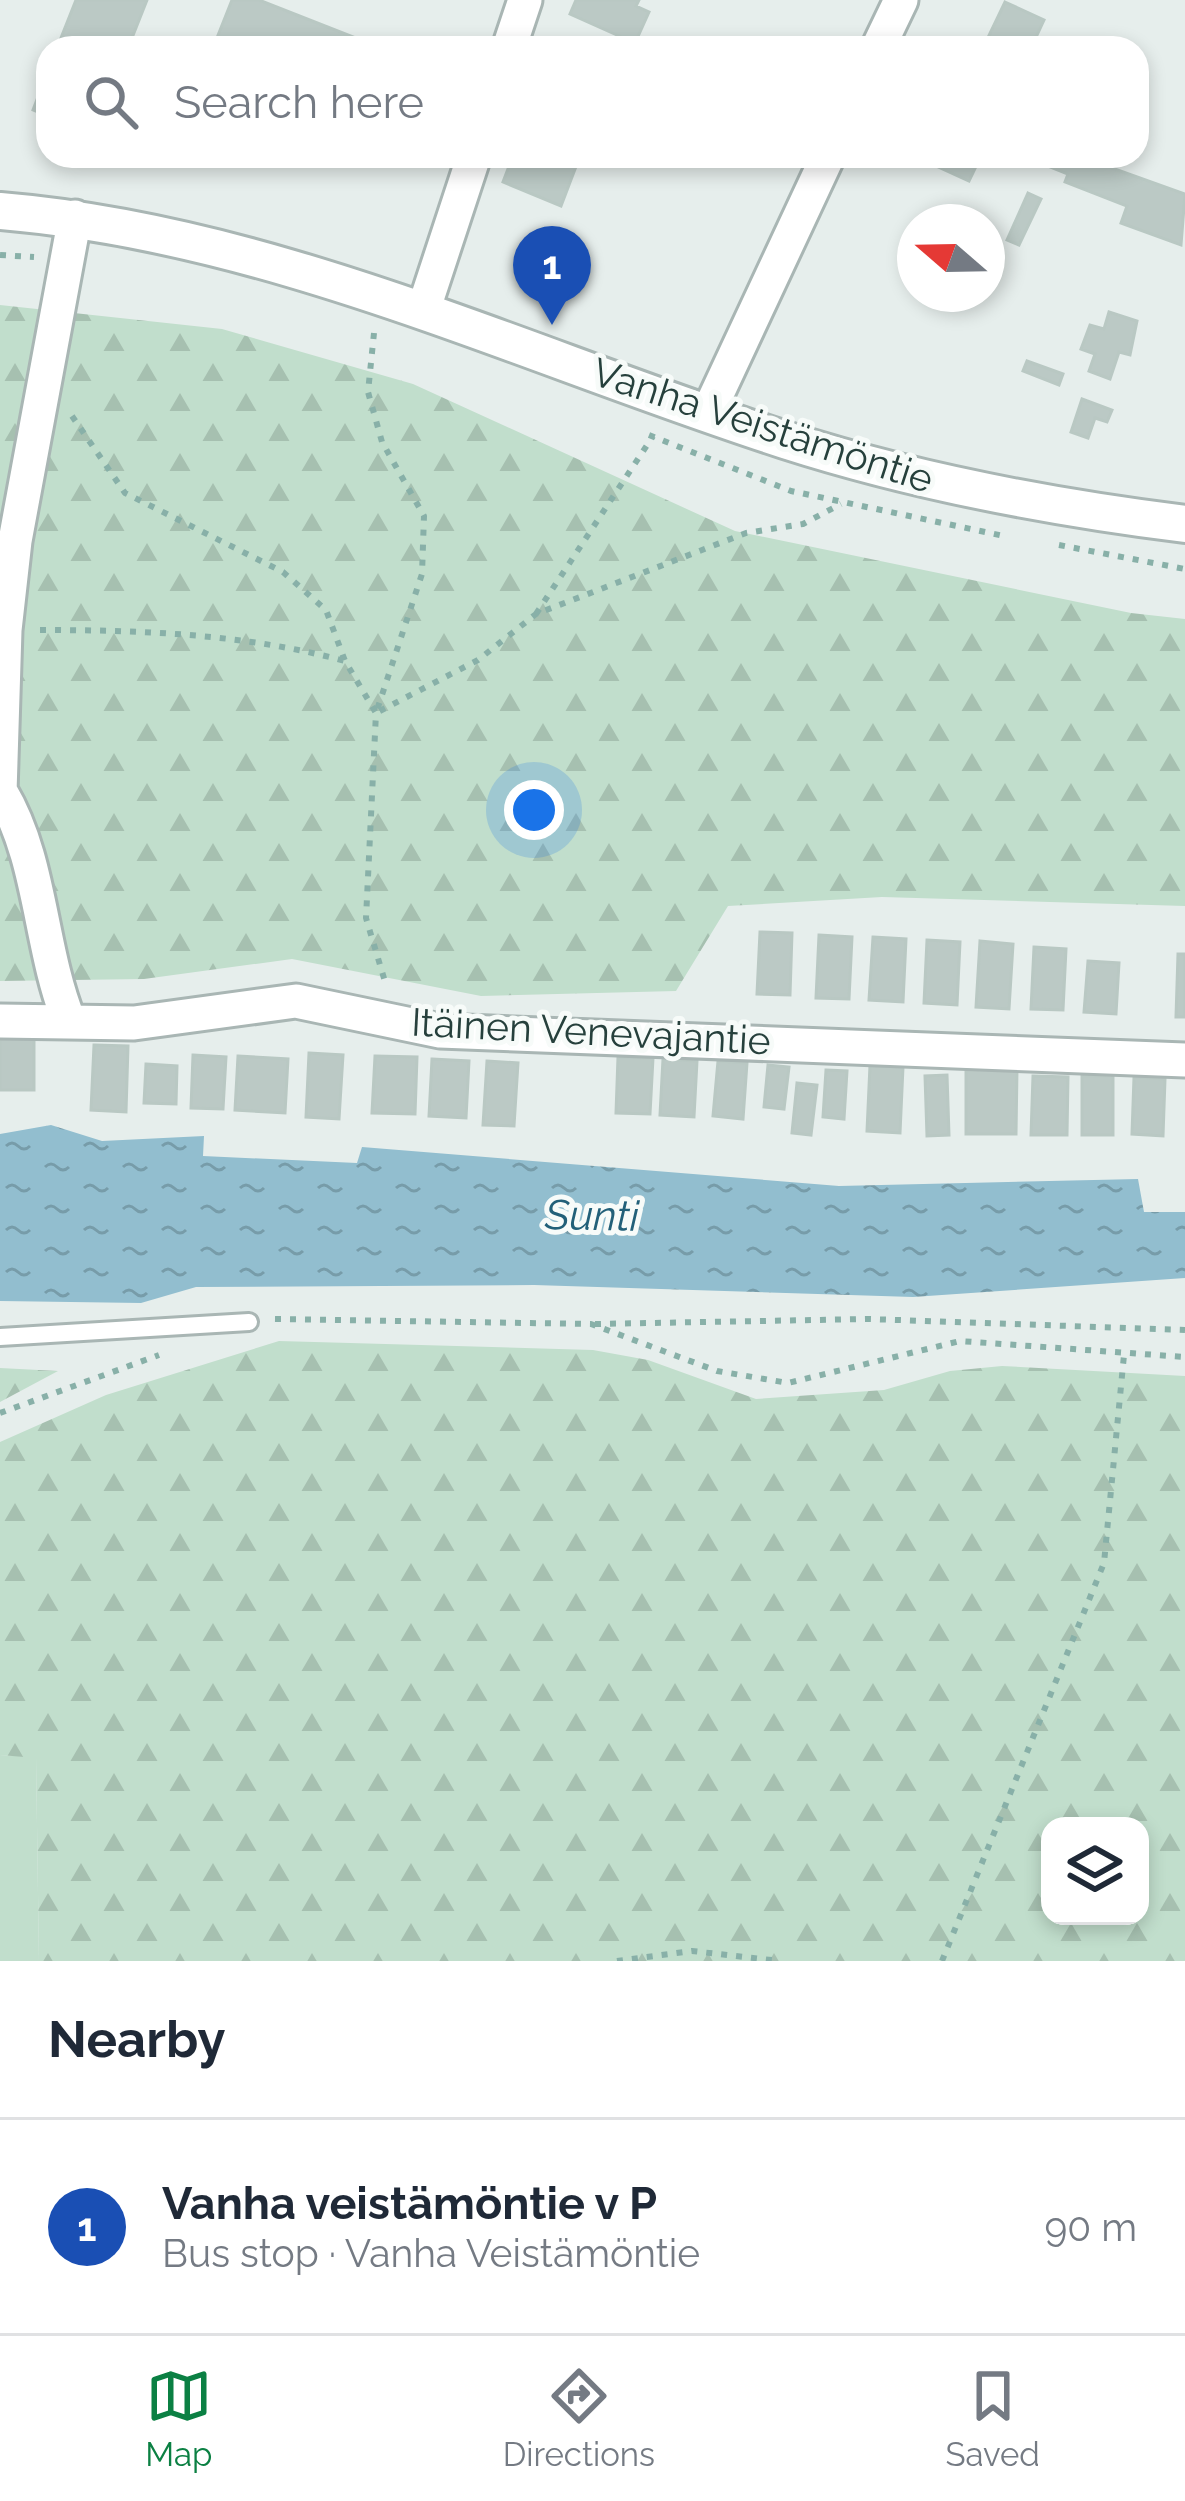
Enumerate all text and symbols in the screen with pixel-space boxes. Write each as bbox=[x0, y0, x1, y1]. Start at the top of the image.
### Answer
search box bbox=[36, 36, 1149, 168]
icon: search bbox=[78, 69, 144, 135]
text: Search here bbox=[174, 76, 424, 129]
north arrow bbox=[897, 204, 1005, 312]
pin: 1 bbox=[513, 226, 591, 325]
street label: Vanha Veistämöntie bbox=[587, 348, 939, 502]
your location bbox=[504, 780, 564, 840]
street label: Itäinen Venevajantie bbox=[410, 999, 772, 1063]
water label: Sunti bbox=[544, 1190, 640, 1241]
map controls bbox=[1041, 1817, 1149, 1925]
button: layers bbox=[1041, 1817, 1149, 1925]
text: Nearby bbox=[48, 2009, 225, 2069]
text: Vanha veistämöntie v P bbox=[162, 2177, 657, 2230]
text: 1 bbox=[77, 2204, 97, 2250]
text: 90 m bbox=[1044, 2204, 1137, 2250]
text: Bus stop · Vanha Veistämöntie bbox=[162, 2230, 700, 2276]
tab: Map bbox=[145, 2363, 212, 2474]
tab: Directions bbox=[503, 2363, 655, 2474]
tab: Saved bbox=[945, 2363, 1040, 2474]

